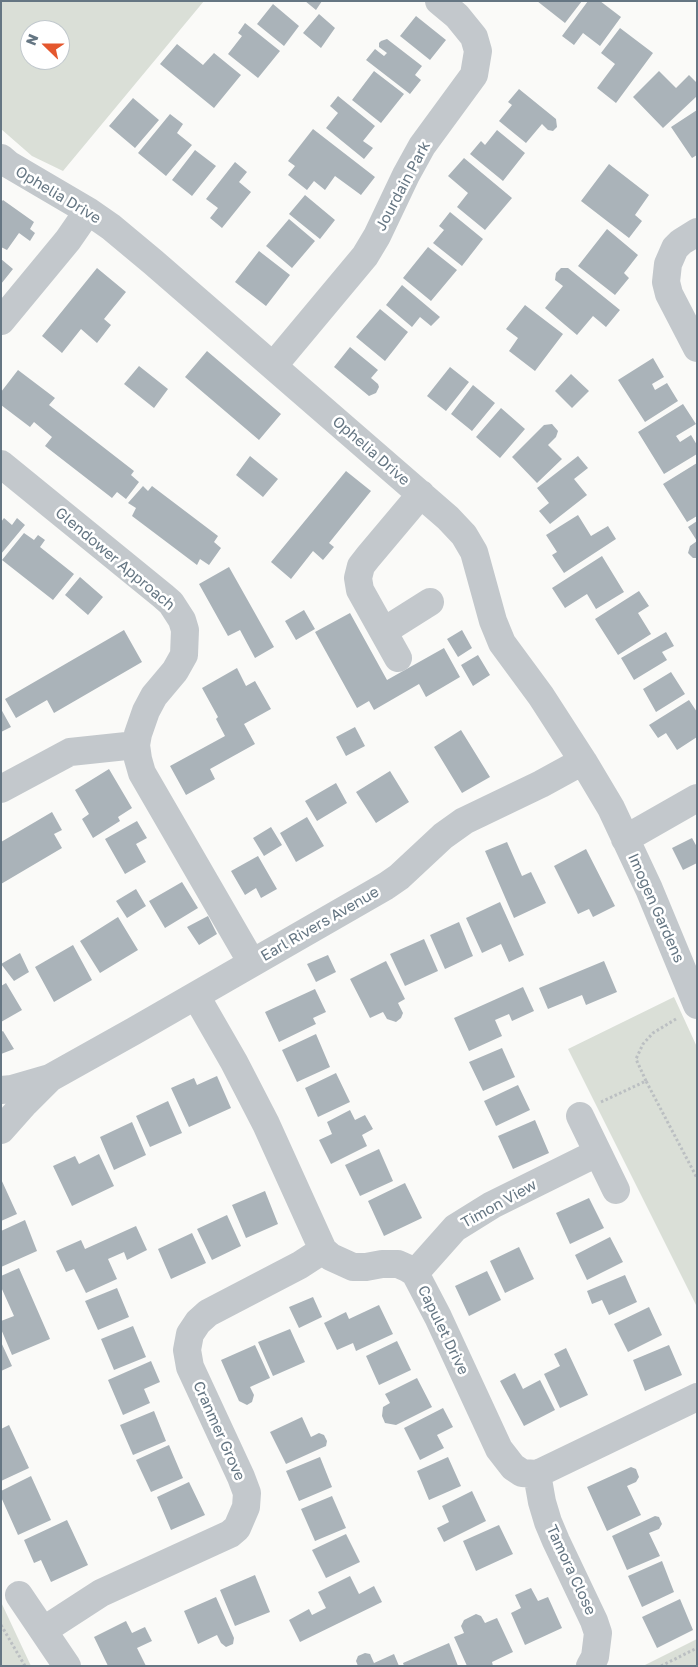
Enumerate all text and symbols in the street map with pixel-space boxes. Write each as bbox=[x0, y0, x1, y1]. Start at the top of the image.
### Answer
north arrow bbox=[20, 20, 70, 70]
text: N bbox=[22, 31, 41, 48]
street label: Jourdain Park bbox=[372, 138, 434, 234]
street label: Ophelia Drive bbox=[12, 162, 104, 228]
street label: Ophelia Drive bbox=[329, 413, 413, 489]
street label: Glendower Approach bbox=[52, 504, 178, 614]
street label: Imogen Gardens bbox=[624, 851, 688, 965]
street label: Earl Rivers Avenue bbox=[258, 883, 382, 965]
street label: Timon View bbox=[458, 1176, 540, 1232]
street label: Capulet Drive bbox=[414, 1282, 472, 1378]
street label: Cranmer Grove bbox=[189, 1378, 249, 1484]
street label: Tamora Close bbox=[542, 1522, 600, 1618]

